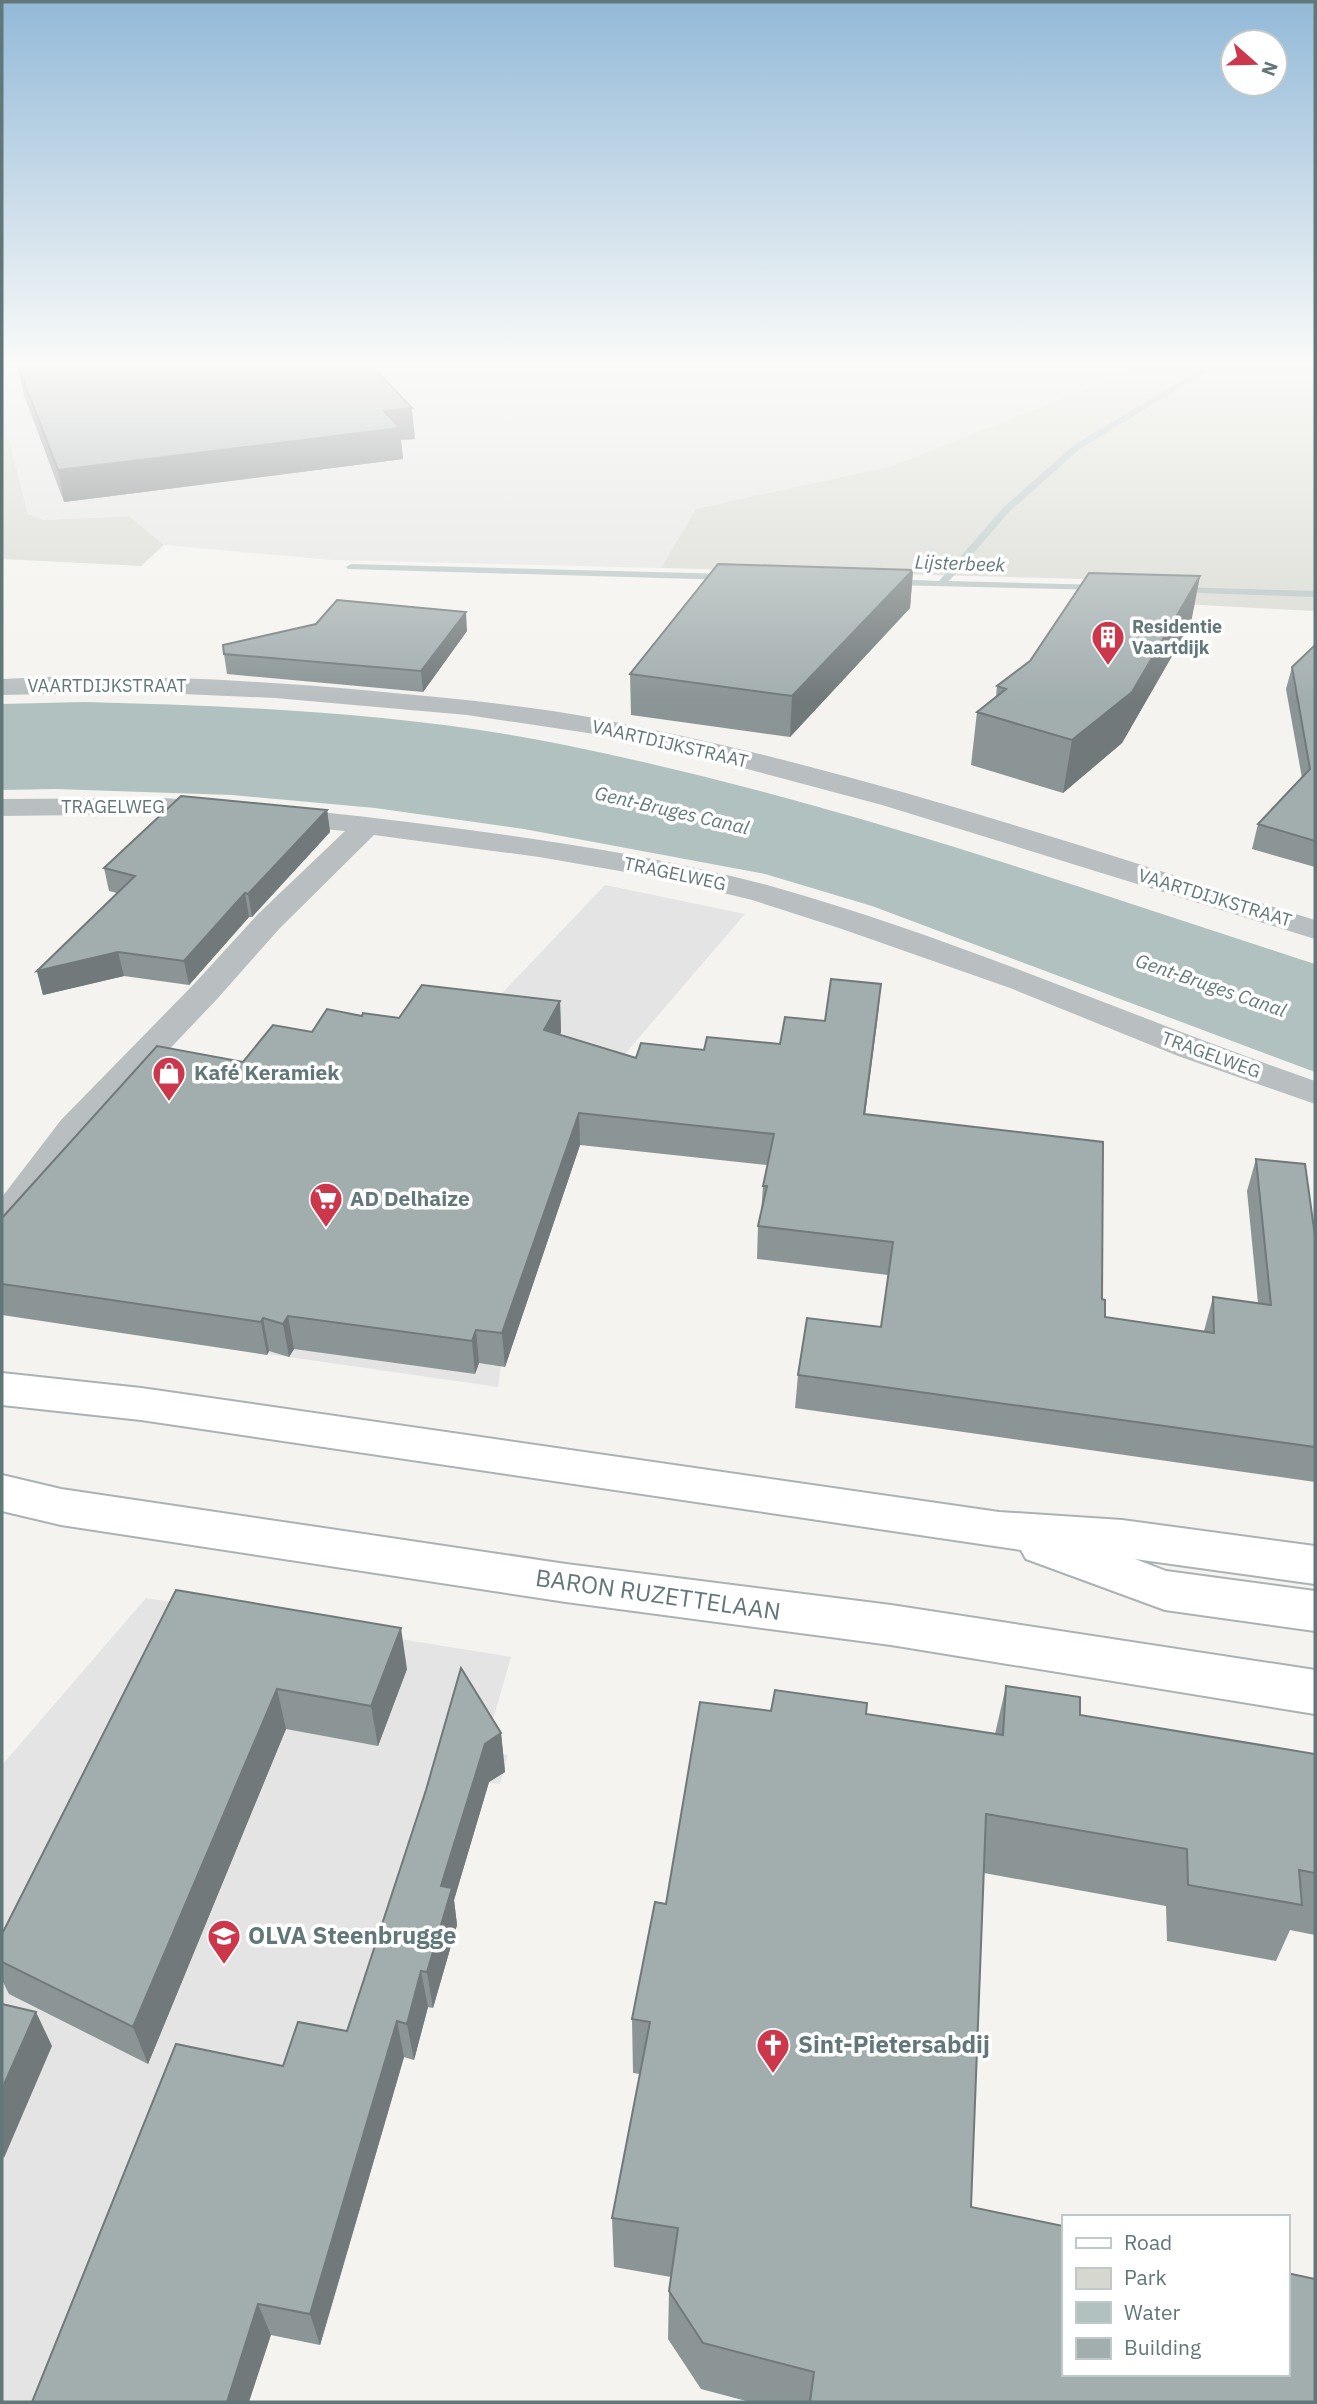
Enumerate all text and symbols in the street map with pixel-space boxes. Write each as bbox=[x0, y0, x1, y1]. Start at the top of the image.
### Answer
north arrow bbox=[1219, 28, 1289, 98]
text: N bbox=[1256, 58, 1284, 79]
water label: Lijsterbeek bbox=[914, 549, 1007, 577]
place label: Residentie Vaartdijk bbox=[1132, 615, 1222, 659]
building icon: Residentie Vaartdijk bbox=[1089, 618, 1127, 667]
street label: VAARTDIJKSTRAAT bbox=[27, 674, 187, 697]
street label: VAARTDIJKSTRAAT bbox=[590, 714, 750, 773]
water label: Gent-Bruges Canal bbox=[593, 781, 751, 839]
street label: TRAGELWEG bbox=[61, 795, 165, 818]
street label: TRAGELWEG bbox=[622, 851, 728, 896]
street label: VAARTDIJKSTRAAT bbox=[1136, 863, 1295, 932]
water label: Gent-Bruges Canal bbox=[1133, 948, 1289, 1022]
street label: TRAGELWEG bbox=[1159, 1026, 1264, 1083]
shop icon: Kafé Keramiek bbox=[150, 1054, 188, 1103]
place label: Kafé Keramiek bbox=[194, 1058, 340, 1086]
supermarket icon: AD Delhaize bbox=[307, 1180, 345, 1229]
place label: AD Delhaize bbox=[350, 1184, 470, 1212]
street label: BARON RUZETTELAAN bbox=[533, 1561, 783, 1627]
school or university icon: OLVA Steenbrugge bbox=[205, 1917, 243, 1966]
place label: OLVA Steenbrugge bbox=[248, 1919, 456, 1951]
church icon: Sint-Pietersabdij bbox=[754, 2026, 792, 2075]
place label: Sint-Pietersabdij bbox=[798, 2028, 990, 2060]
legend bbox=[1062, 2215, 1289, 2376]
text: Road bbox=[1124, 2228, 1172, 2256]
text: Park bbox=[1124, 2263, 1167, 2291]
text: Water bbox=[1124, 2298, 1181, 2326]
text: Building bbox=[1124, 2333, 1201, 2361]

